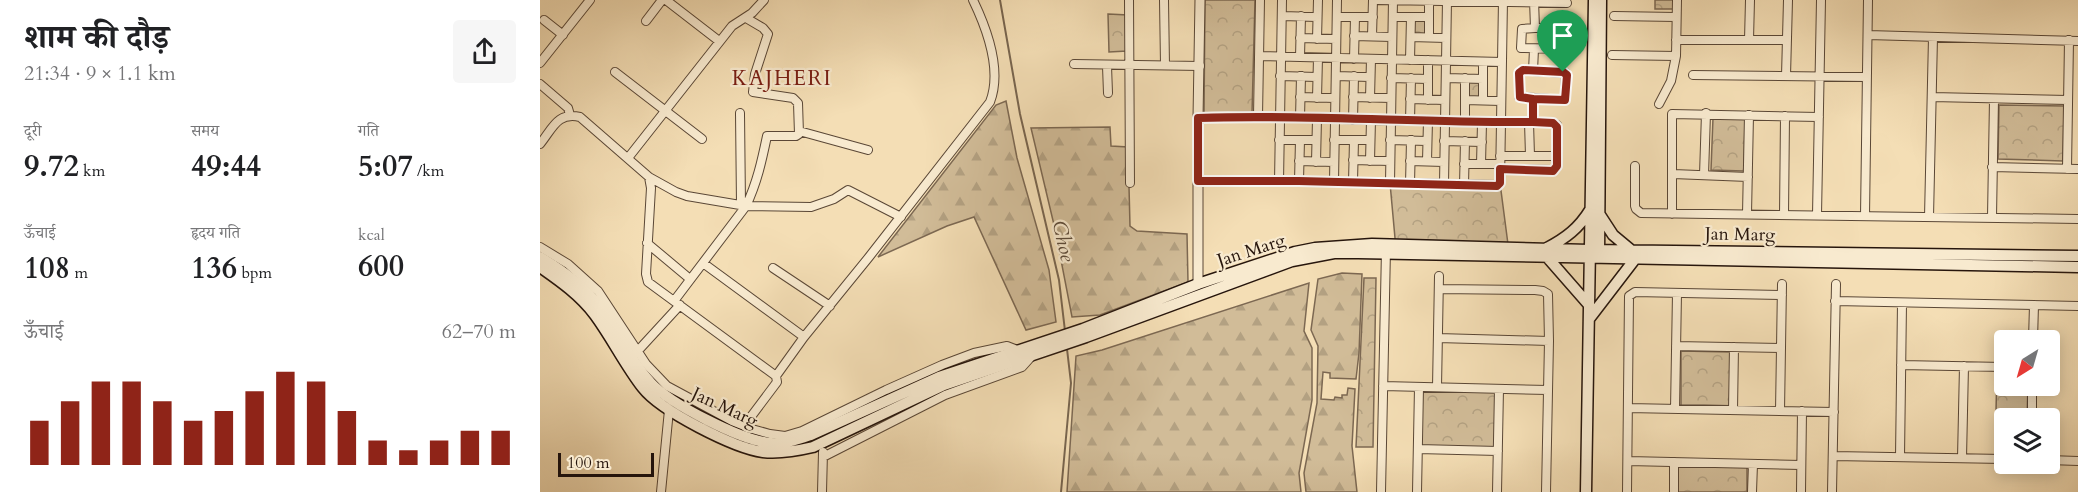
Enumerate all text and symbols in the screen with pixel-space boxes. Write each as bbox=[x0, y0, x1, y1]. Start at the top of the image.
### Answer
pin bbox=[1537, 10, 1588, 72]
text: शाम की दौड़ bbox=[24, 15, 169, 60]
icon: arrive bbox=[1546, 19, 1579, 52]
button: share bbox=[453, 20, 516, 83]
text: 21:34 · 9 × 1.1 km bbox=[24, 60, 176, 87]
district label: KAJHERI bbox=[732, 64, 832, 93]
text: दूरी bbox=[24, 120, 41, 142]
text: समय bbox=[191, 120, 219, 142]
text: गति bbox=[358, 120, 379, 142]
text: 9.72 bbox=[24, 146, 79, 187]
text: 49:44 bbox=[191, 146, 261, 187]
text: 5:07 bbox=[358, 146, 413, 187]
text: km bbox=[79, 160, 105, 182]
text: /km bbox=[413, 160, 444, 182]
water label: Choe bbox=[1046, 218, 1081, 265]
street label: Jan Marg bbox=[1702, 221, 1776, 248]
text: ऊँचाई bbox=[24, 222, 56, 244]
text: हृदय गति bbox=[191, 222, 240, 244]
text: kcal bbox=[358, 224, 385, 246]
street label: Jan Marg bbox=[1211, 227, 1289, 274]
text: 600 bbox=[358, 246, 404, 287]
text: 108 bbox=[24, 248, 70, 289]
text: 136 bbox=[191, 248, 237, 289]
text: m bbox=[70, 262, 88, 284]
text: bpm bbox=[237, 262, 272, 284]
text: ऊँचाई bbox=[24, 318, 63, 345]
text: 62–70 m bbox=[442, 318, 516, 345]
north arrow bbox=[1994, 330, 2060, 396]
map controls bbox=[1994, 330, 2060, 474]
street label: Jan Marg bbox=[685, 380, 763, 434]
button: layers bbox=[1994, 408, 2060, 474]
scale bar bbox=[558, 450, 654, 478]
text: 100 m bbox=[567, 452, 609, 474]

